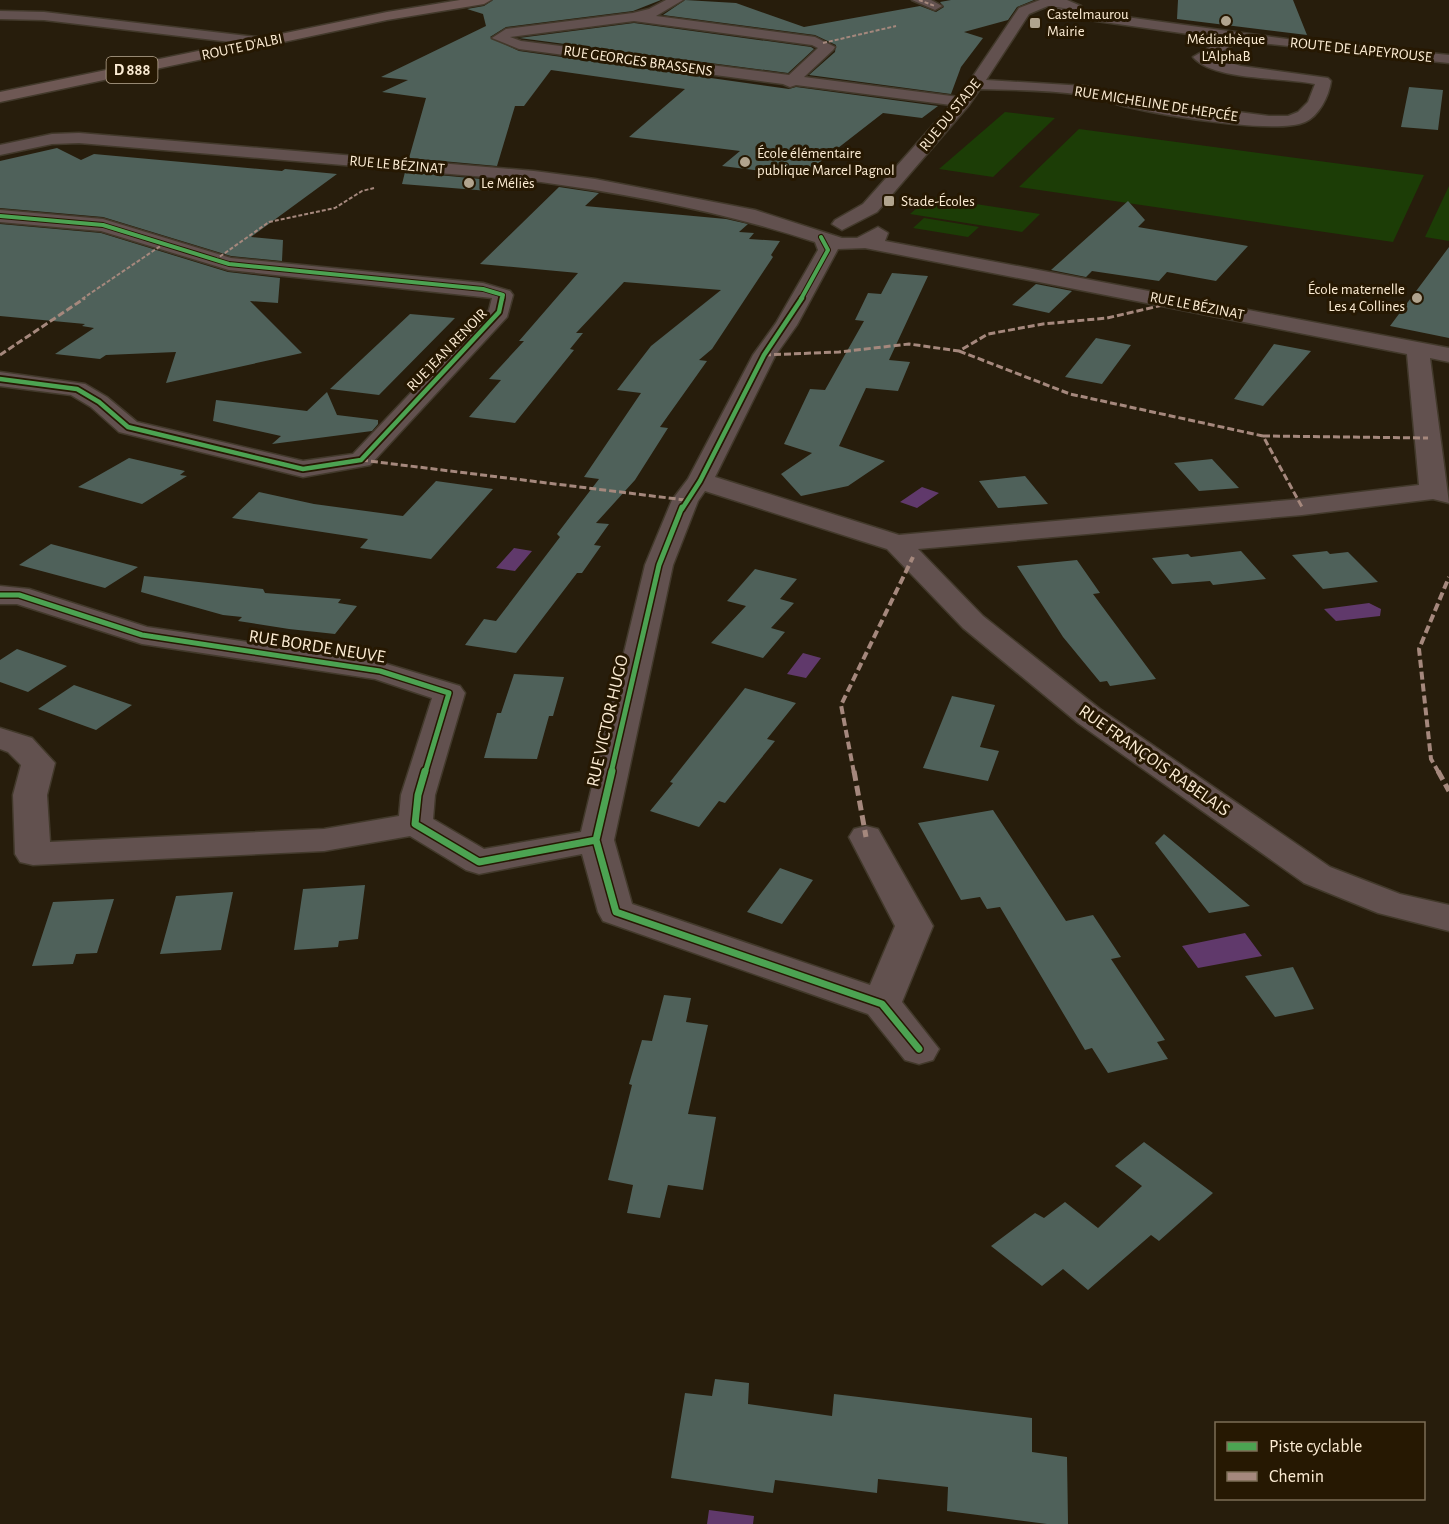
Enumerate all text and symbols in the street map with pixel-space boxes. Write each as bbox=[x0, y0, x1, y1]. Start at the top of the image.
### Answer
place label: Castelmaurou Mairie bbox=[1047, 7, 1129, 39]
marker: Médiathèque L'AlphaB bbox=[1219, 14, 1233, 28]
marker: Castelmaurou Mairie bbox=[1028, 16, 1042, 30]
street label: ROUTE D'ALBI bbox=[200, 31, 284, 63]
place label: Médiathèque L'AlphaB bbox=[1187, 32, 1265, 64]
street label: ROUTE DE LAPEYROUSE bbox=[1289, 35, 1433, 65]
street label: RUE GEORGES BRASSENS bbox=[563, 43, 713, 79]
road number: D 888 bbox=[106, 57, 158, 83]
street label: RUE DU STADE bbox=[917, 76, 983, 154]
street label: RUE MICHELINE DE HEPCÉE bbox=[1073, 82, 1239, 124]
place label: École élémentaire publique Marcel Pagnol bbox=[757, 144, 895, 178]
street label: RUE LE BÉZINAT bbox=[349, 151, 446, 177]
marker: École élémentaire publique Marcel Pagnol bbox=[738, 155, 752, 169]
marker: Le Méliès bbox=[462, 176, 476, 190]
place label: Le Méliès bbox=[481, 176, 535, 191]
place label: Stade-Écoles bbox=[901, 192, 975, 209]
marker: Stade-Écoles bbox=[882, 194, 896, 208]
place label: École maternelle Les 4 Collines bbox=[1308, 280, 1405, 314]
street label: RUE LE BÉZINAT bbox=[1149, 288, 1246, 323]
marker: École maternelle Les 4 Collines bbox=[1410, 291, 1424, 305]
street label: RUE JEAN RENOIR bbox=[404, 306, 490, 394]
street label: RUE BORDE NEUVE bbox=[247, 627, 387, 667]
street label: RUE VICTOR HUGO bbox=[584, 653, 632, 789]
street label: RUE FRANÇOIS RABELAIS bbox=[1075, 702, 1233, 820]
legend bbox=[1215, 1422, 1425, 1500]
text: Piste cyclable bbox=[1269, 1438, 1362, 1456]
text: Chemin bbox=[1269, 1468, 1324, 1486]

